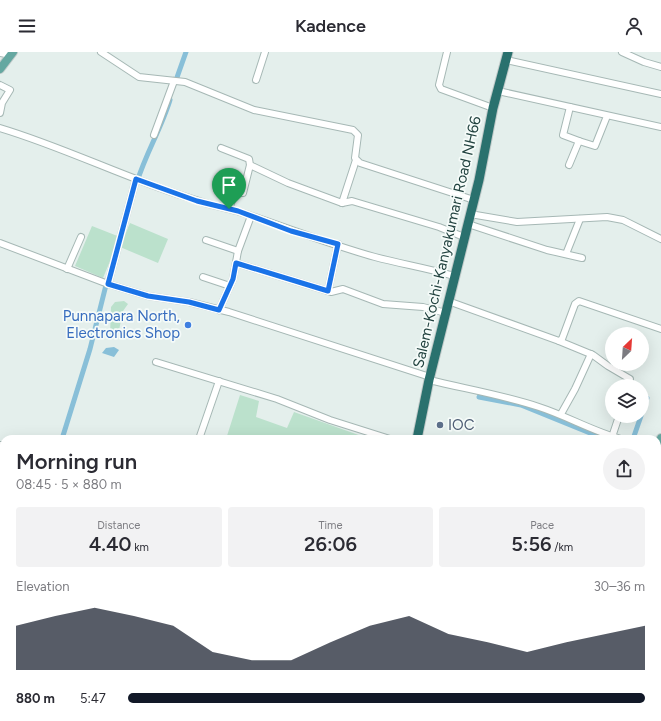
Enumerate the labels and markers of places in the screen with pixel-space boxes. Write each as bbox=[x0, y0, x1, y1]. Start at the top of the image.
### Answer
pin bbox=[212, 168, 246, 209]
place label: Punnapara North, Electronics Shop bbox=[63, 307, 180, 342]
marker: Punnapara North, Electronics Shop bbox=[183, 320, 193, 330]
place label: IOC bbox=[448, 416, 475, 434]
marker: IOC bbox=[435, 420, 445, 430]

